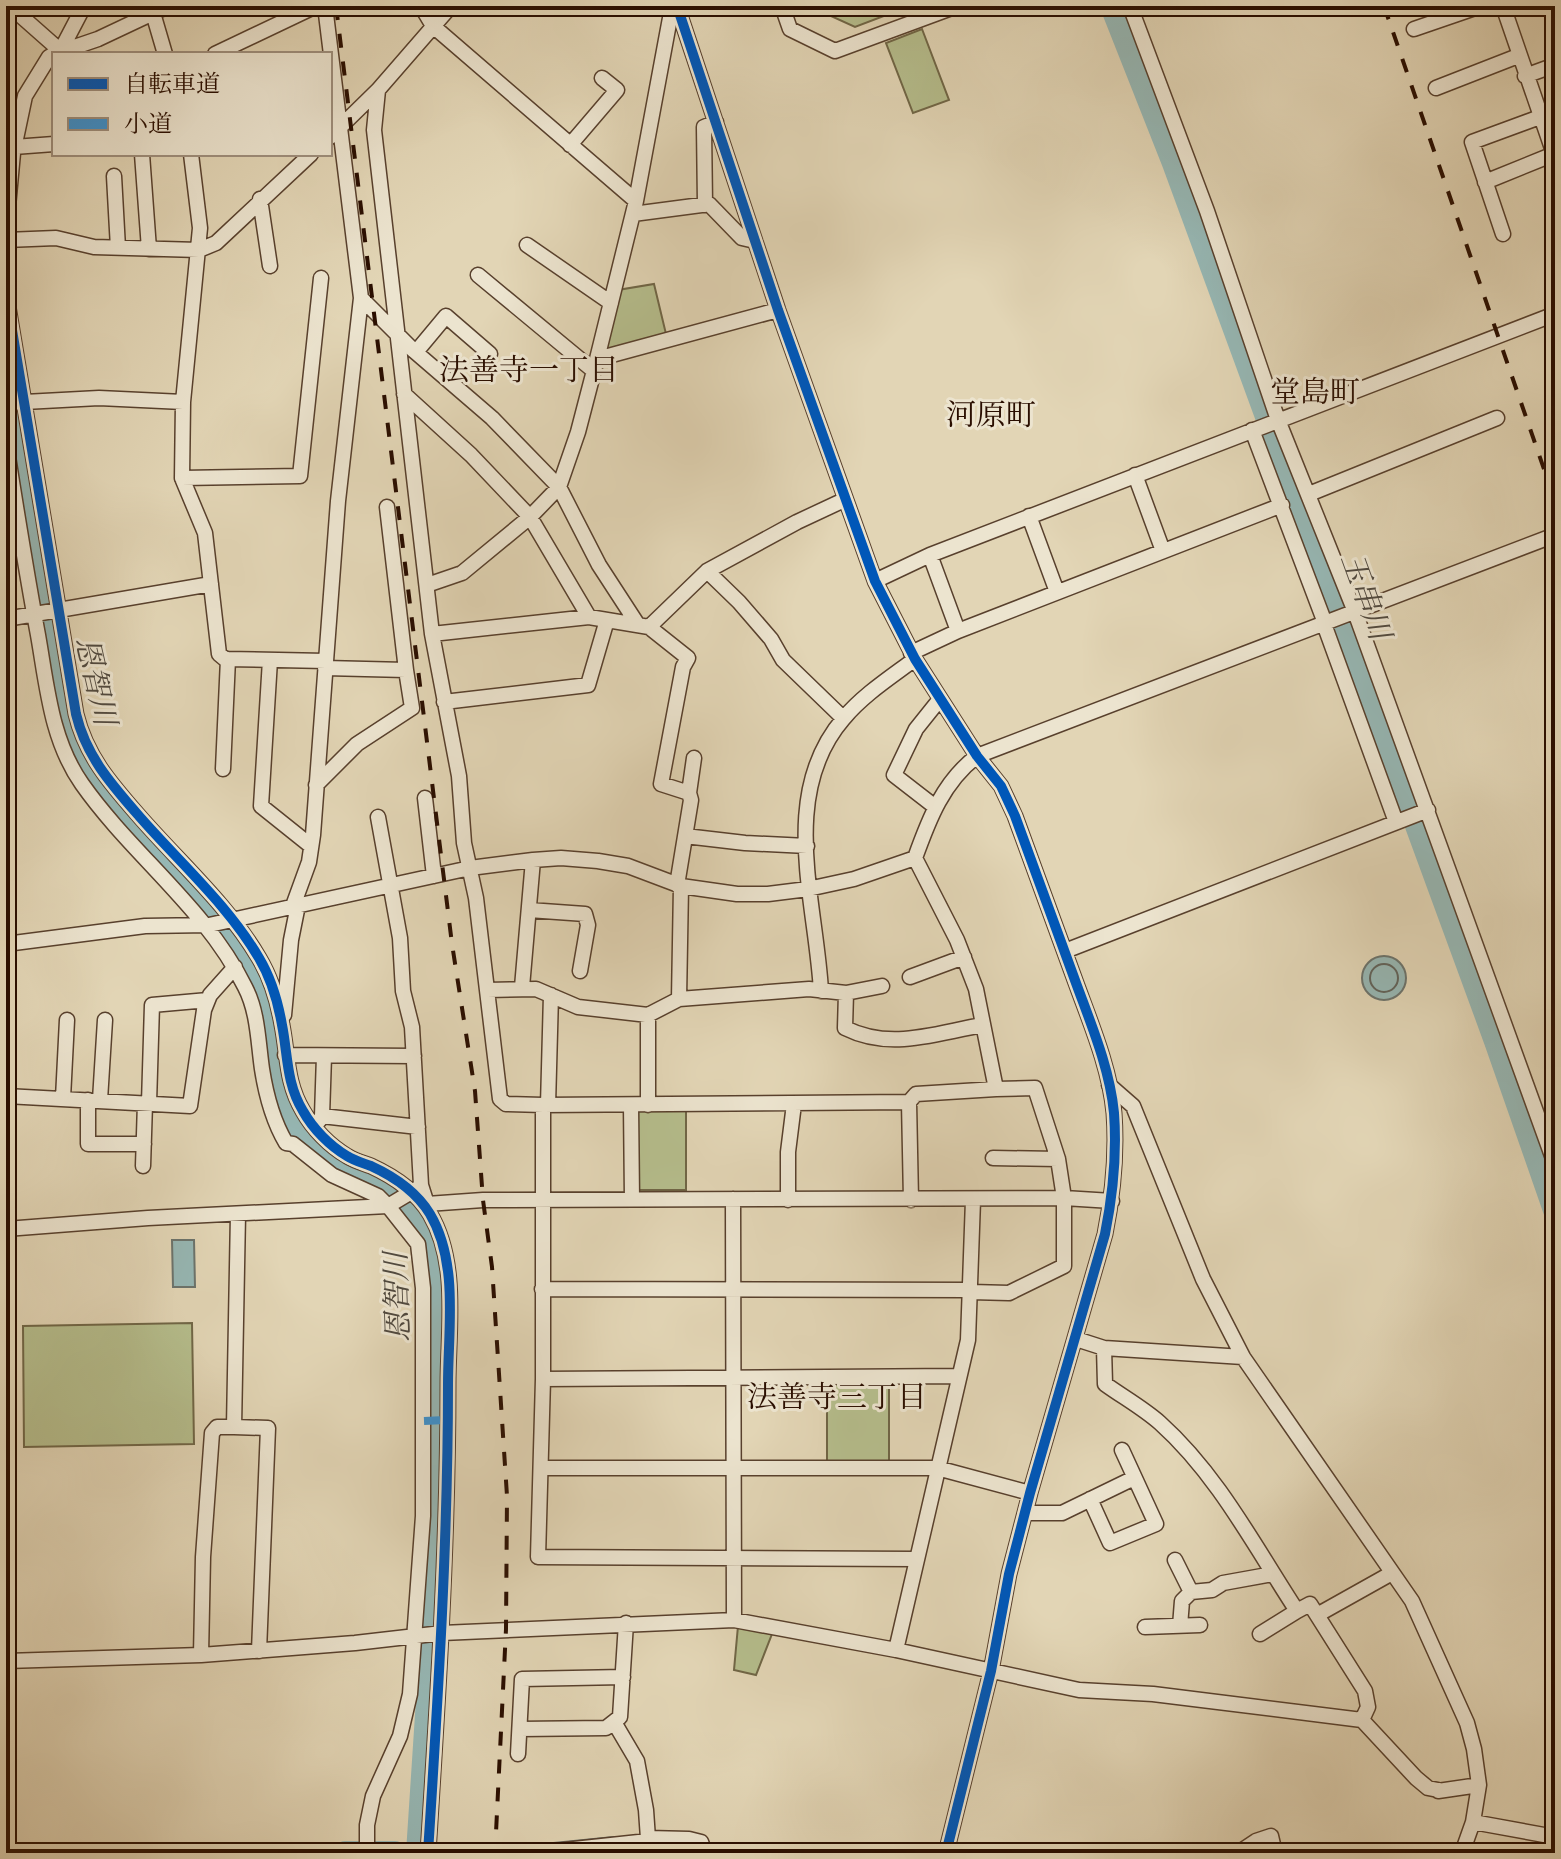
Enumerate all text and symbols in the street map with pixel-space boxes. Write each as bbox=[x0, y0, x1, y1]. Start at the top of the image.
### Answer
legend bbox=[52, 52, 332, 156]
text: 自転車道 bbox=[124, 69, 220, 103]
text: 小道 bbox=[124, 109, 172, 143]
district label: 法善寺一丁目 bbox=[439, 351, 619, 393]
district label: 堂島町 bbox=[1270, 373, 1360, 415]
district label: 河原町 bbox=[946, 396, 1036, 438]
water label: 玉串川 bbox=[1329, 547, 1400, 649]
water label: 恩智川 bbox=[63, 633, 125, 733]
water label: 恩智川 bbox=[376, 1248, 422, 1343]
district label: 法善寺三丁目 bbox=[747, 1378, 927, 1420]

